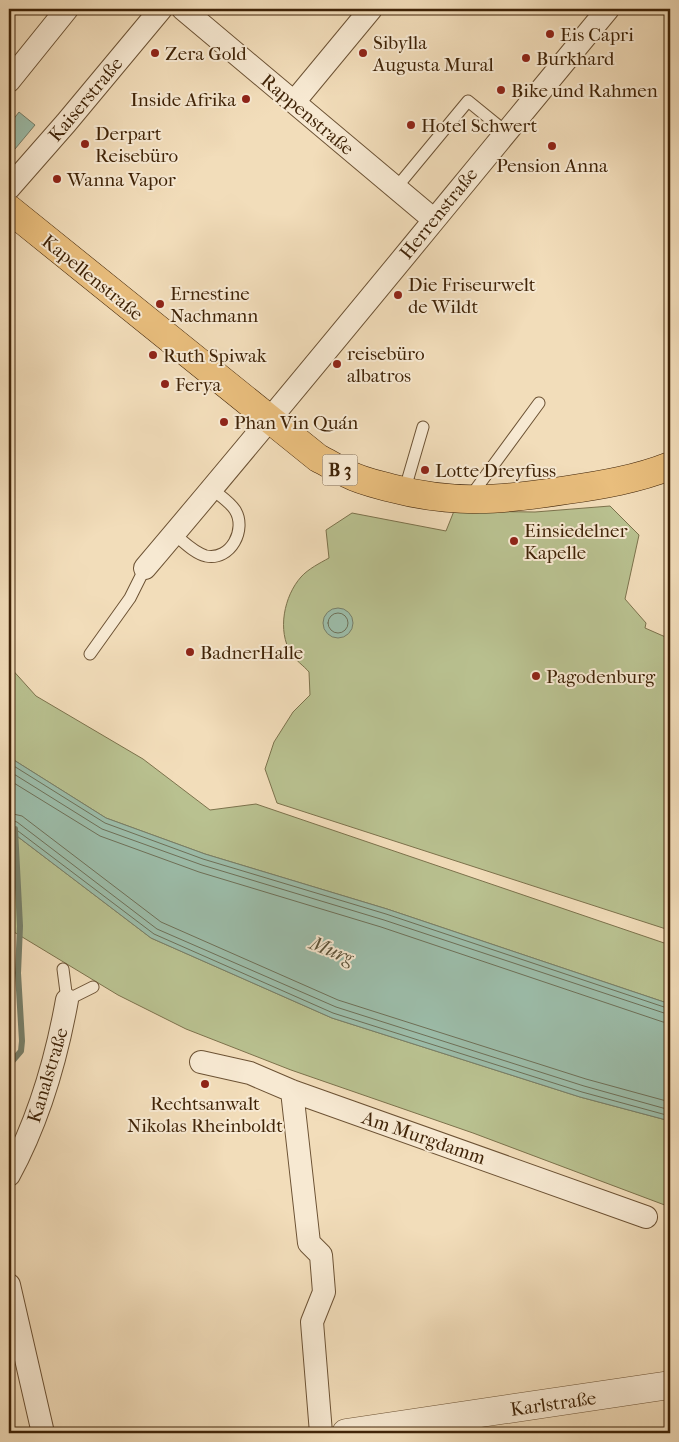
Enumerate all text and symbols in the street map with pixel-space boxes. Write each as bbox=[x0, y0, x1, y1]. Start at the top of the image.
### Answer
place label: Eis Capri bbox=[560, 24, 634, 46]
marker: Eis Capri bbox=[544, 28, 556, 40]
place label: Sibylla Augusta Mural bbox=[372, 32, 494, 76]
place label: Zera Gold bbox=[165, 43, 247, 65]
marker: Zera Gold bbox=[149, 47, 161, 59]
marker: Sibylla Augusta Mural bbox=[357, 47, 369, 59]
place label: Burkhard bbox=[536, 48, 615, 70]
marker: Burkhard bbox=[520, 52, 532, 64]
street label: Kaiserstraße bbox=[44, 53, 127, 146]
street label: Rappenstraße bbox=[256, 70, 358, 160]
place label: Bike und Rahmen bbox=[511, 80, 658, 102]
marker: Bike und Rahmen bbox=[495, 84, 507, 96]
place label: Inside Afrika bbox=[130, 89, 236, 111]
marker: Inside Afrika bbox=[240, 93, 252, 105]
place label: Hotel Schwert bbox=[421, 115, 538, 137]
marker: Hotel Schwert bbox=[405, 119, 417, 131]
place label: Derpart Reisebüro bbox=[95, 123, 178, 167]
marker: Derpart Reisebüro bbox=[79, 138, 91, 150]
marker: Pension Anna bbox=[546, 140, 558, 152]
place label: Pension Anna bbox=[496, 155, 608, 177]
street label: Herrenstraße bbox=[395, 164, 482, 264]
place label: Wanna Vapor bbox=[66, 169, 177, 191]
marker: Wanna Vapor bbox=[51, 173, 63, 185]
street label: Kapellenstraße bbox=[37, 230, 147, 325]
place label: Die Friseurwelt de Wildt bbox=[408, 274, 536, 318]
place label: Ernestine Nachmann bbox=[170, 283, 258, 327]
marker: Die Friseurwelt de Wildt bbox=[392, 289, 404, 301]
marker: Ernestine Nachmann bbox=[154, 298, 166, 310]
place label: reisebüro albatros bbox=[347, 343, 425, 387]
place label: Ruth Spiwak bbox=[163, 345, 267, 367]
marker: Ruth Spiwak bbox=[147, 349, 159, 361]
marker: reisebüro albatros bbox=[331, 358, 343, 370]
place label: Ferya bbox=[175, 374, 221, 396]
marker: Ferya bbox=[159, 378, 171, 390]
place label: Phan Vin Quán bbox=[234, 412, 358, 434]
marker: Phan Vin Quán bbox=[218, 416, 230, 428]
road number: B 3 bbox=[322, 454, 358, 486]
place label: Lotte Dreyfuss bbox=[435, 460, 556, 482]
marker: Lotte Dreyfuss bbox=[419, 464, 431, 476]
place label: Einsiedelner Kapelle bbox=[524, 520, 628, 564]
marker: Einsiedelner Kapelle bbox=[508, 535, 520, 547]
place label: BadnerHalle bbox=[200, 642, 303, 664]
marker: BadnerHalle bbox=[184, 646, 196, 658]
place label: Pagodenburg bbox=[546, 666, 656, 688]
marker: Pagodenburg bbox=[530, 670, 542, 682]
water label: Murg bbox=[305, 931, 358, 970]
street label: Kanalstraße bbox=[23, 1025, 73, 1126]
marker: Rechtsanwalt Nikolas Rheinboldt bbox=[199, 1078, 211, 1090]
place label: Rechtsanwalt Nikolas Rheinboldt bbox=[127, 1093, 283, 1137]
street label: Am Murgdamm bbox=[358, 1106, 488, 1169]
street label: Karlstraße bbox=[509, 1387, 598, 1421]

